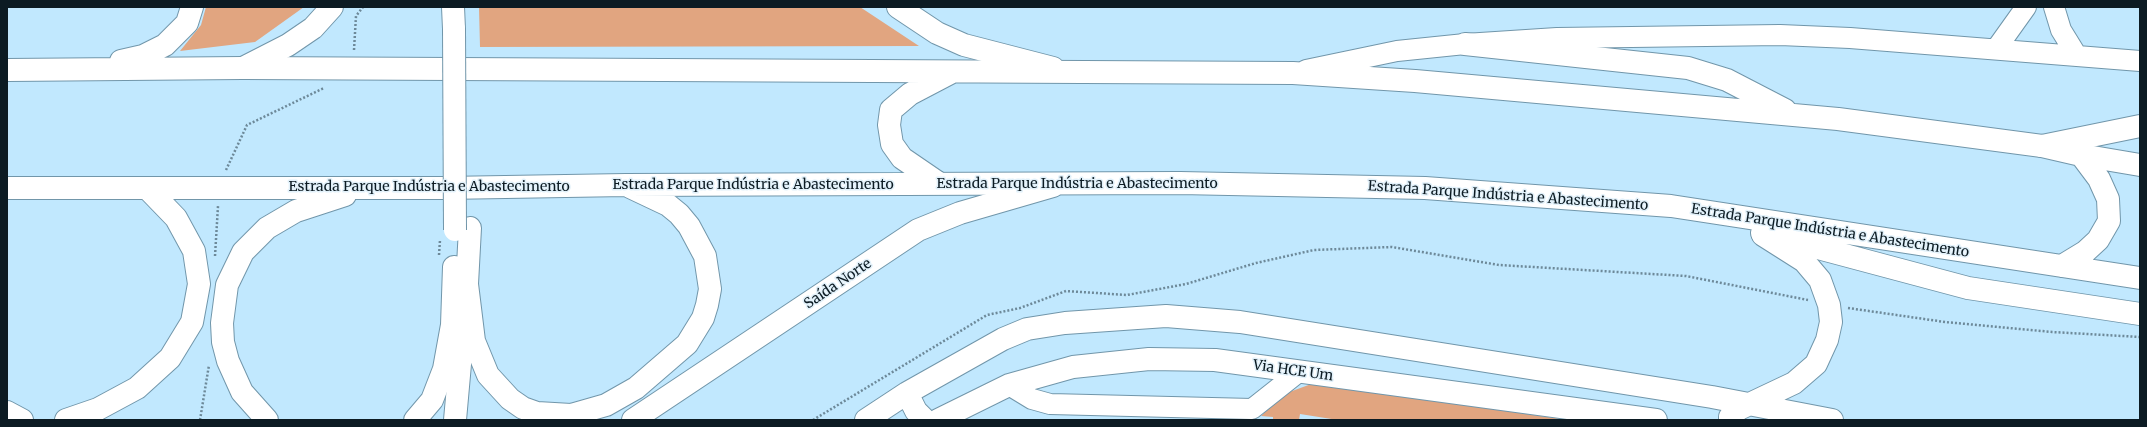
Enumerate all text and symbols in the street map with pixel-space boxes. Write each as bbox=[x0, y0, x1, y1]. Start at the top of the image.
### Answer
street label: Estrada Parque Indústria e Abastecimento bbox=[936, 176, 1218, 192]
street label: Estrada Parque Indústria e Abastecimento bbox=[612, 177, 894, 193]
street label: Estrada Parque Indústria e Abastecimento bbox=[1367, 178, 1649, 214]
street label: Estrada Parque Indústria e Abastecimento bbox=[288, 179, 570, 195]
street label: Estrada Parque Indústria e Abastecimento bbox=[1690, 201, 1970, 261]
street label: Saída Norte bbox=[801, 255, 875, 313]
street label: Via HCE Um bbox=[1252, 357, 1334, 385]

